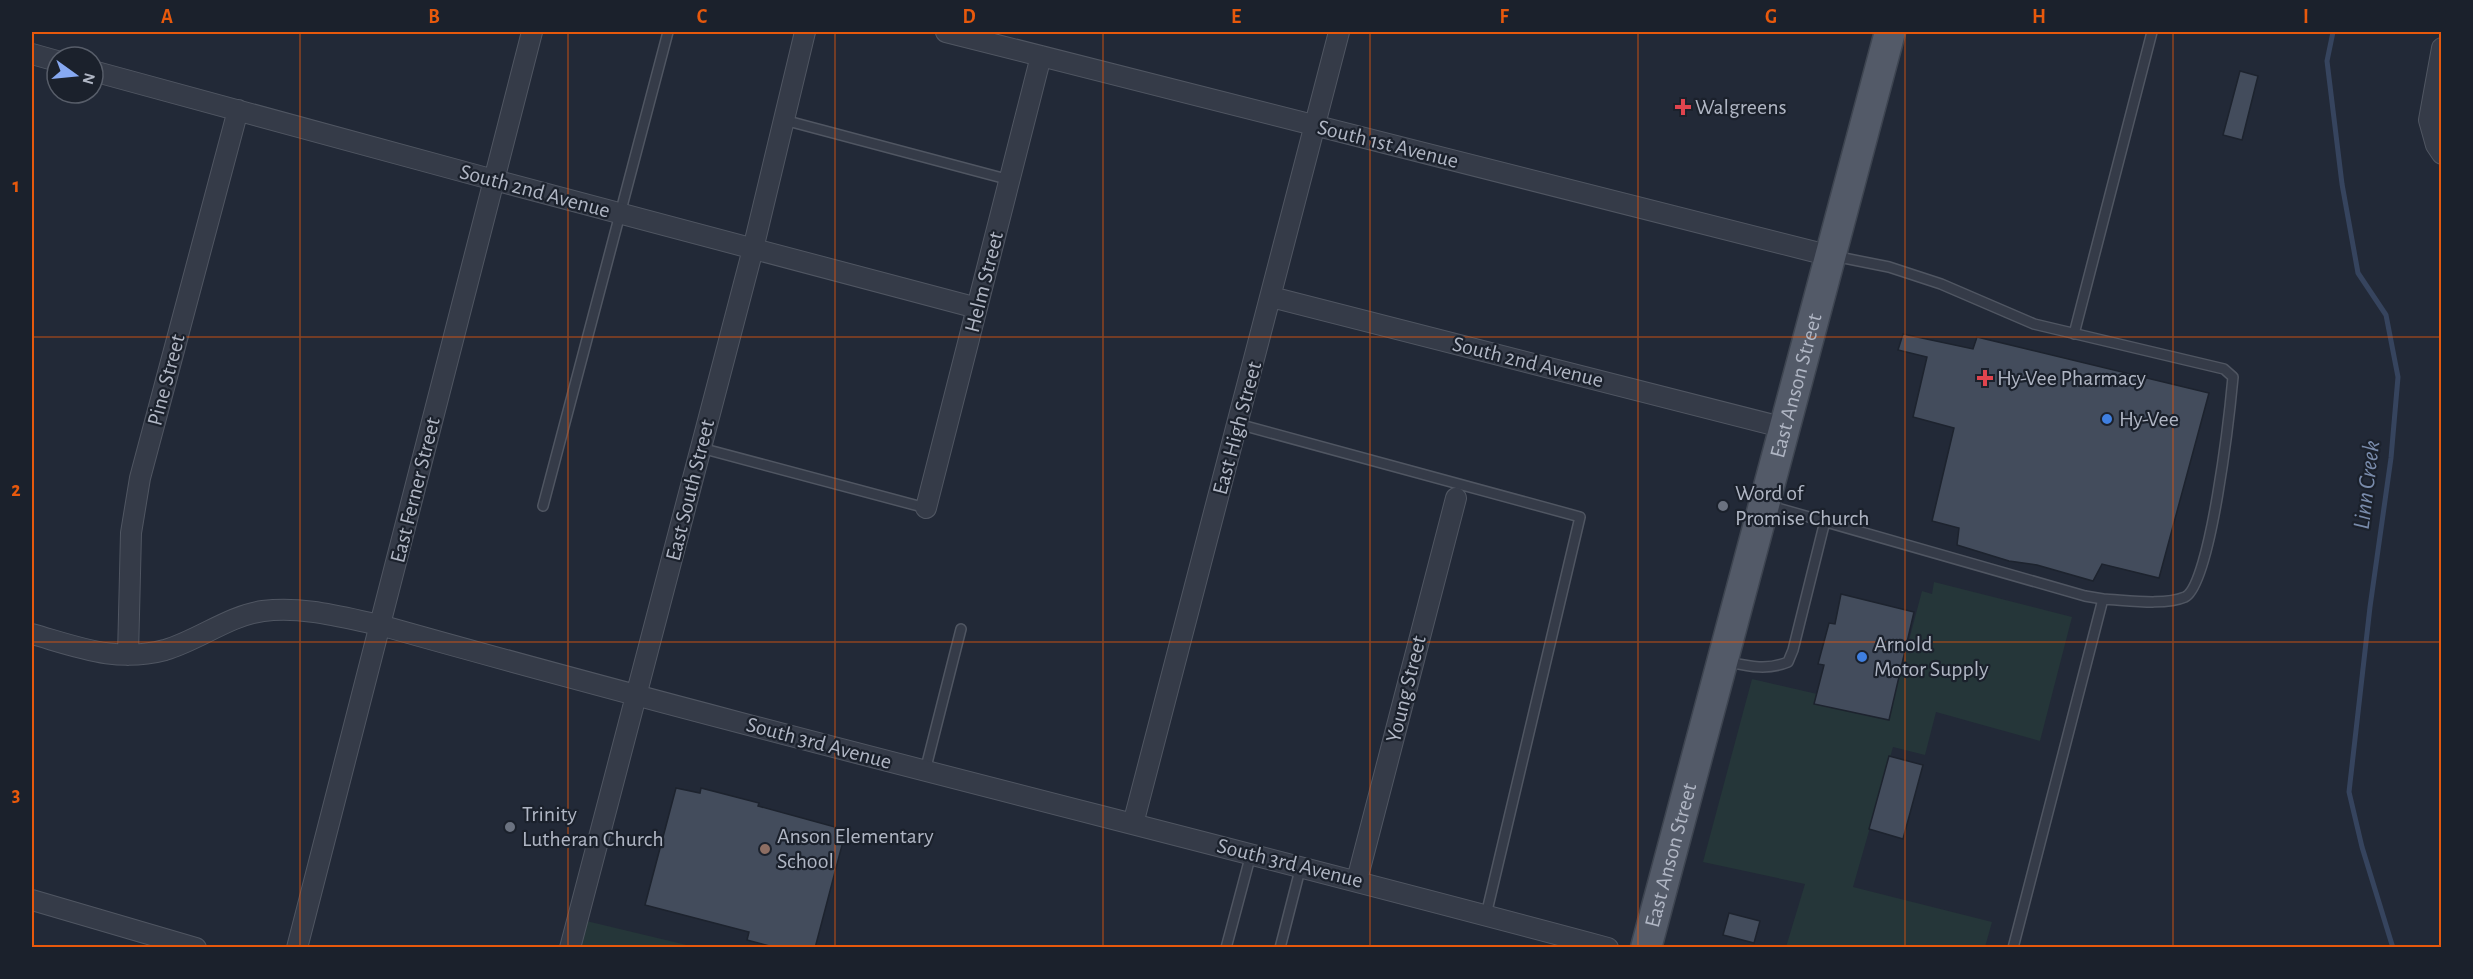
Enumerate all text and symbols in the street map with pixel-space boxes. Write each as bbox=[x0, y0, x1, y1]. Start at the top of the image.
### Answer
text: A bbox=[161, 7, 173, 27]
text: B bbox=[428, 7, 440, 27]
text: C bbox=[697, 7, 708, 27]
text: D bbox=[962, 7, 976, 27]
text: E bbox=[1231, 7, 1241, 27]
text: F bbox=[1499, 7, 1509, 27]
text: G bbox=[1765, 7, 1777, 27]
text: H bbox=[2032, 7, 2046, 27]
text: I bbox=[2303, 7, 2309, 27]
north arrow bbox=[45, 45, 105, 105]
text: N bbox=[79, 71, 98, 86]
place label: Walgreens bbox=[1695, 96, 1787, 118]
marker: Walgreens bbox=[1676, 100, 1690, 114]
street label: South 1st Avenue bbox=[1315, 116, 1461, 172]
street label: South 2nd Avenue bbox=[457, 160, 613, 222]
text: 1 bbox=[12, 176, 20, 196]
street label: Helm Street bbox=[961, 229, 1007, 335]
street label: East Anson Street bbox=[1766, 311, 1826, 460]
street label: Pine Street bbox=[143, 332, 189, 428]
street label: South 2nd Avenue bbox=[1450, 333, 1606, 391]
street label: East High Street bbox=[1209, 359, 1265, 497]
place label: Hy-Vee Pharmacy bbox=[1997, 367, 2147, 389]
marker: Hy-Vee Pharmacy bbox=[1978, 371, 1992, 385]
place label: Hy-Vee bbox=[2119, 408, 2179, 430]
marker: Hy-Vee bbox=[2100, 412, 2114, 426]
street label: East Ferner Street bbox=[386, 415, 444, 565]
street label: East South Street bbox=[662, 417, 718, 563]
water label: Linn Creek bbox=[2350, 439, 2384, 531]
text: 2 bbox=[11, 480, 21, 500]
place label: Word of Promise Church bbox=[1735, 482, 1870, 529]
marker: Word of Promise Church bbox=[1716, 499, 1730, 513]
street label: Young Street bbox=[1382, 633, 1430, 745]
place label: Arnold Motor Supply bbox=[1874, 633, 1989, 680]
marker: Arnold Motor Supply bbox=[1855, 650, 1869, 664]
street label: South 3rd Avenue bbox=[744, 713, 894, 773]
street label: East Anson Street bbox=[1641, 781, 1700, 930]
text: 3 bbox=[12, 785, 20, 805]
place label: Trinity Lutheran Church bbox=[522, 803, 664, 850]
marker: Trinity Lutheran Church bbox=[503, 820, 517, 834]
place label: Anson Elementary School bbox=[777, 825, 934, 872]
street label: South 3rd Avenue bbox=[1215, 834, 1365, 892]
marker: Anson Elementary School bbox=[758, 842, 772, 856]

